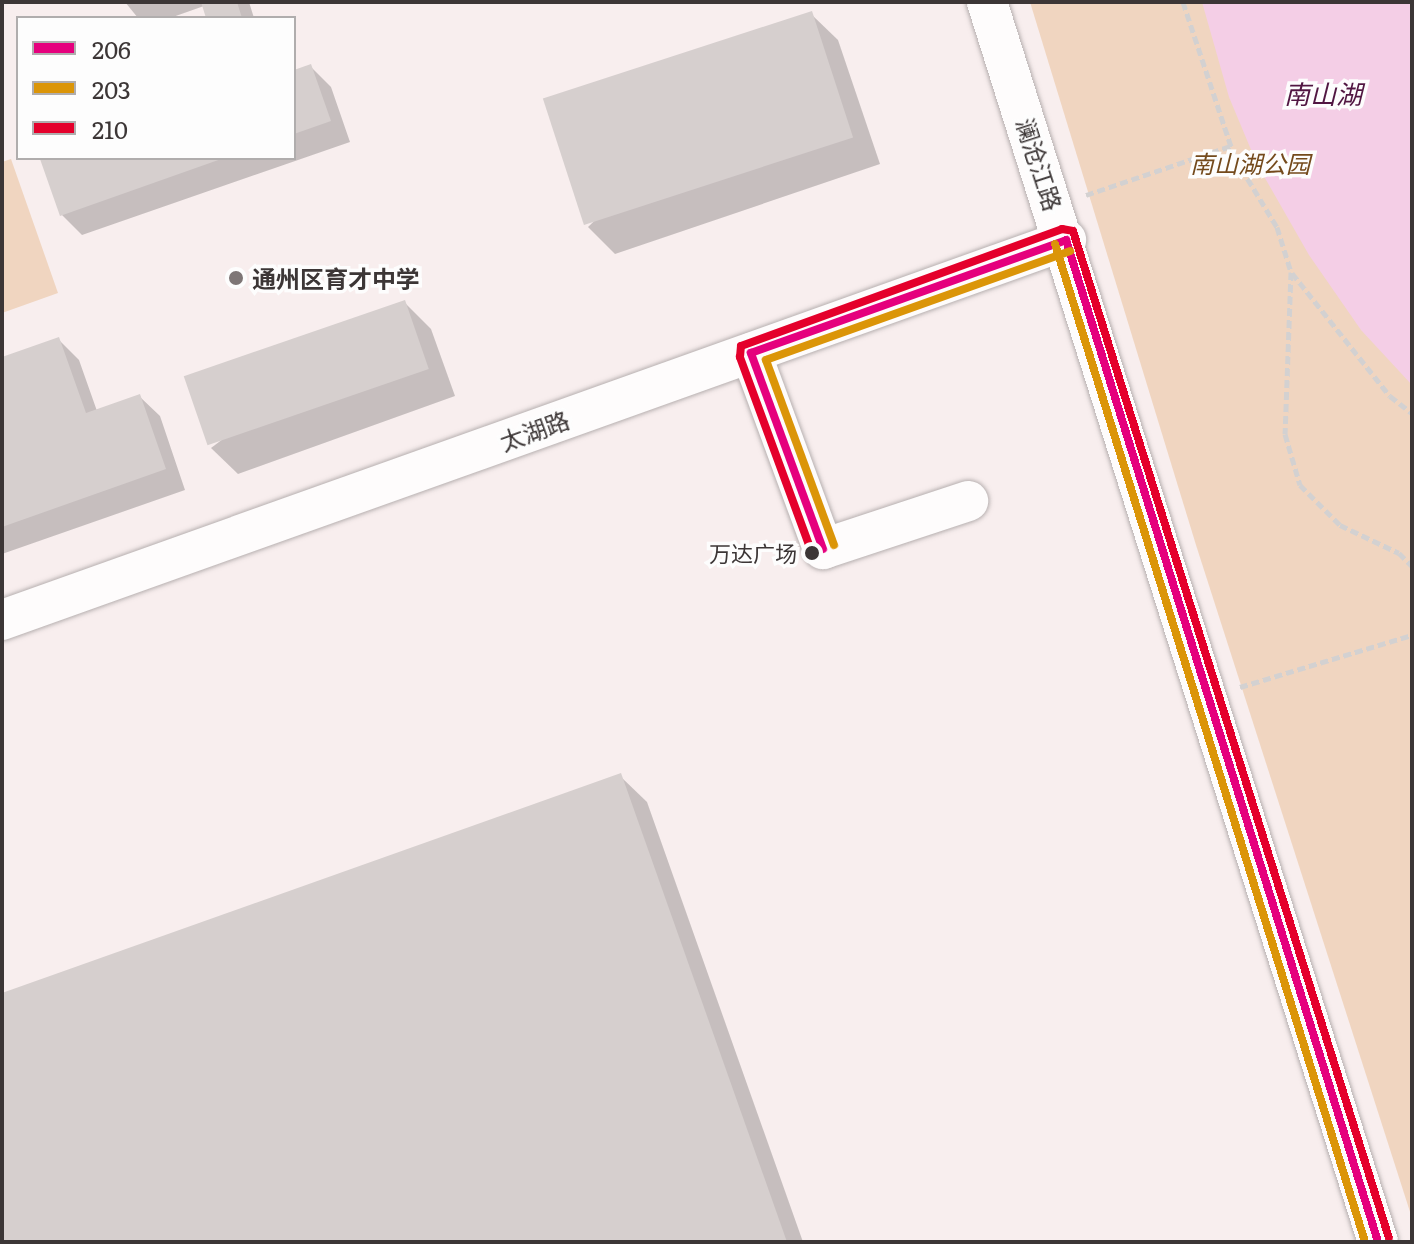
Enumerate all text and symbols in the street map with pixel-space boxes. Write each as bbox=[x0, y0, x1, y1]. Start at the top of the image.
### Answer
legend bbox=[16, 16, 296, 160]
text: 206 bbox=[92, 31, 131, 66]
text: 203 bbox=[92, 71, 131, 106]
water label: 南山湖 bbox=[1284, 77, 1362, 109]
text: 210 bbox=[92, 111, 128, 146]
street label: 澜沧江路 bbox=[1011, 114, 1069, 214]
park label: 南山湖公园 bbox=[1190, 149, 1310, 177]
place label: 通州区育才中学 bbox=[252, 264, 420, 292]
marker: 通州区育才中学 bbox=[227, 269, 245, 287]
street label: 太湖路 bbox=[495, 404, 573, 456]
place label: 万达广场 bbox=[709, 540, 797, 566]
marker: 万达广场 bbox=[804, 545, 820, 561]

